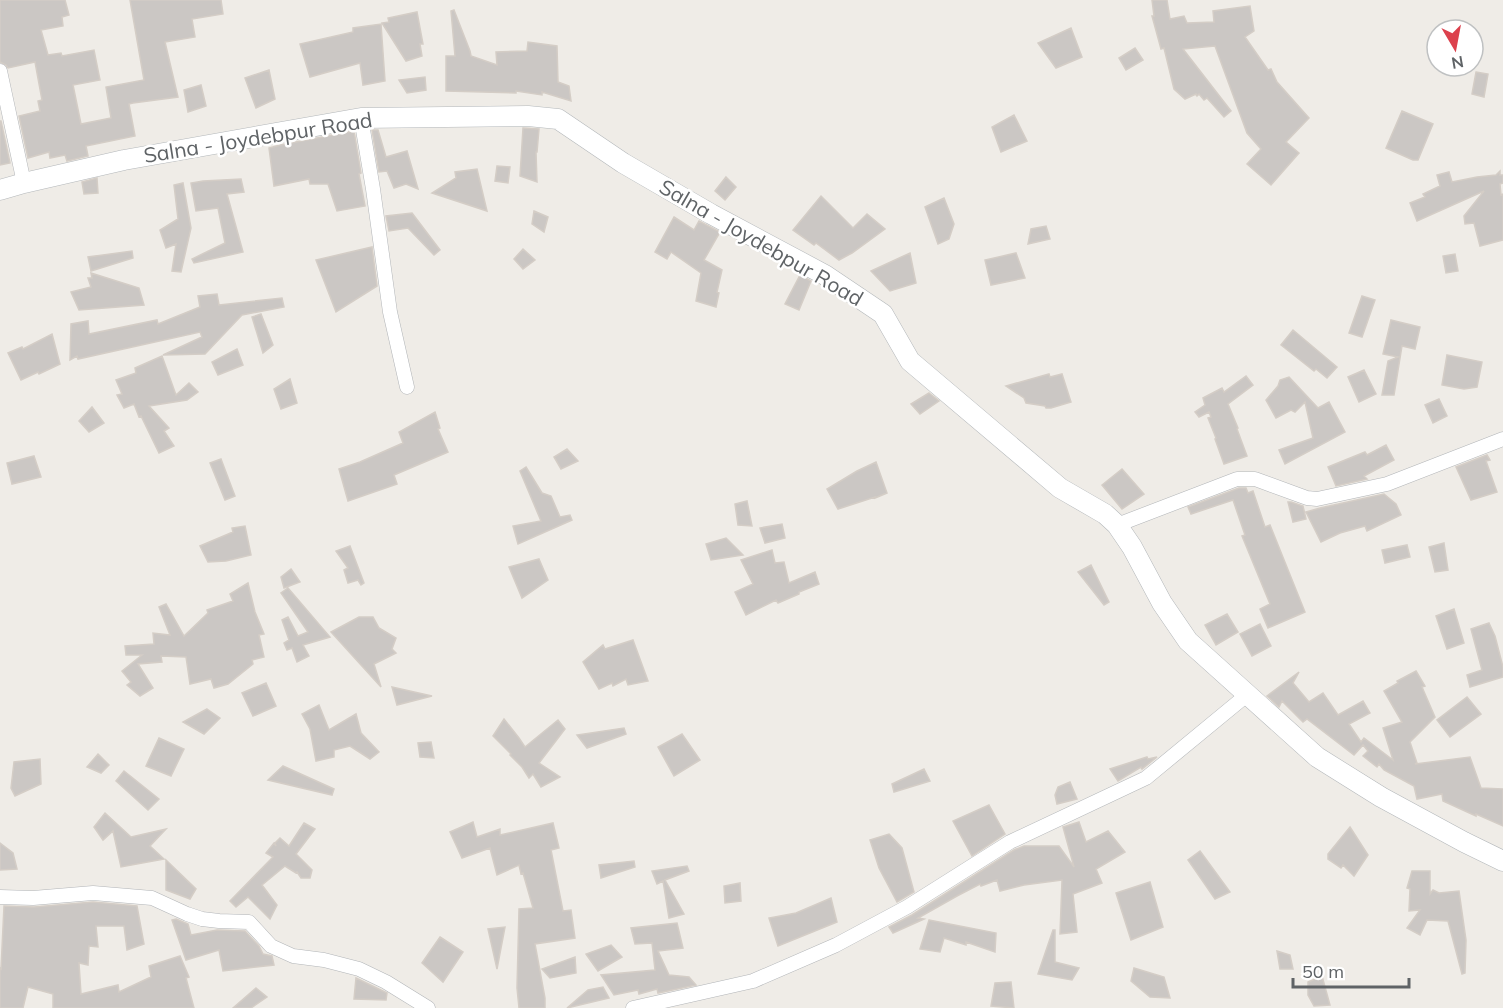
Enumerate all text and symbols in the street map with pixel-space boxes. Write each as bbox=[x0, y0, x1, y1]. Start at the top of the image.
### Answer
north arrow bbox=[1425, 18, 1485, 78]
text: N bbox=[1450, 52, 1465, 74]
street label: Salna - Joydebpur Road bbox=[142, 106, 374, 168]
street label: Salna - Joydebpur Road bbox=[655, 173, 868, 311]
scale bar bbox=[1293, 951, 1408, 989]
text: 50 m bbox=[1302, 960, 1344, 983]

